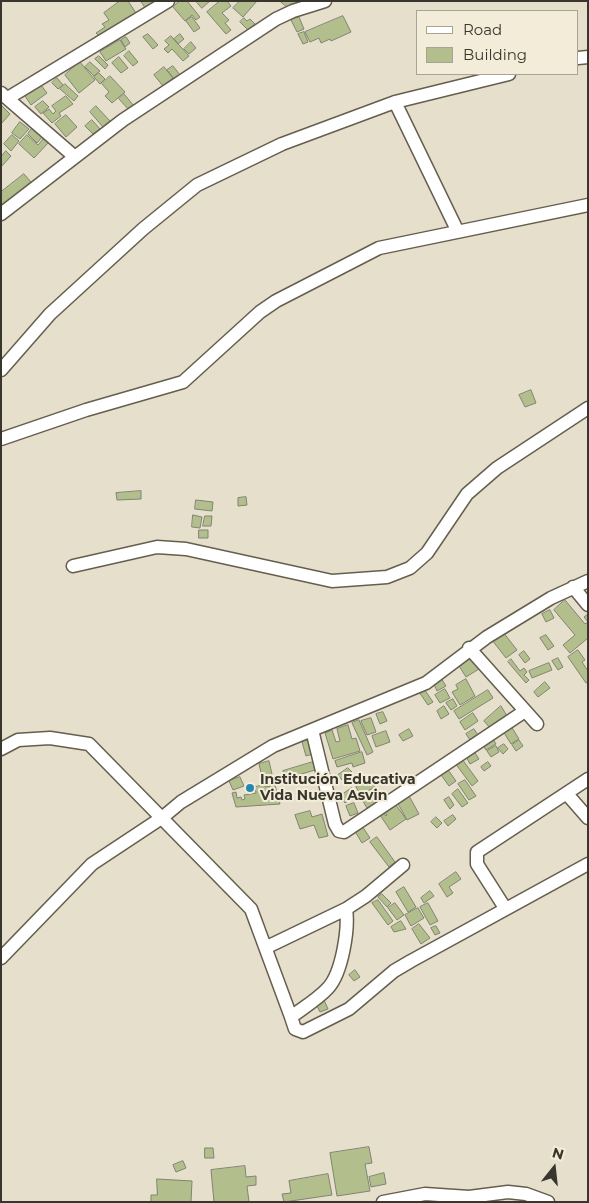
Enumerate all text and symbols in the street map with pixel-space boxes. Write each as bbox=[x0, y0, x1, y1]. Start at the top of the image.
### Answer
legend bbox=[416, 10, 579, 75]
text: Road bbox=[463, 20, 502, 39]
text: Building bbox=[463, 45, 527, 64]
place label: Institución Educativa Vida Nueva Asvin bbox=[260, 772, 416, 804]
marker: Institución Educativa Vida Nueva Asvin bbox=[244, 782, 256, 794]
north arrow bbox=[529, 1143, 579, 1193]
text: N bbox=[550, 1143, 566, 1164]

